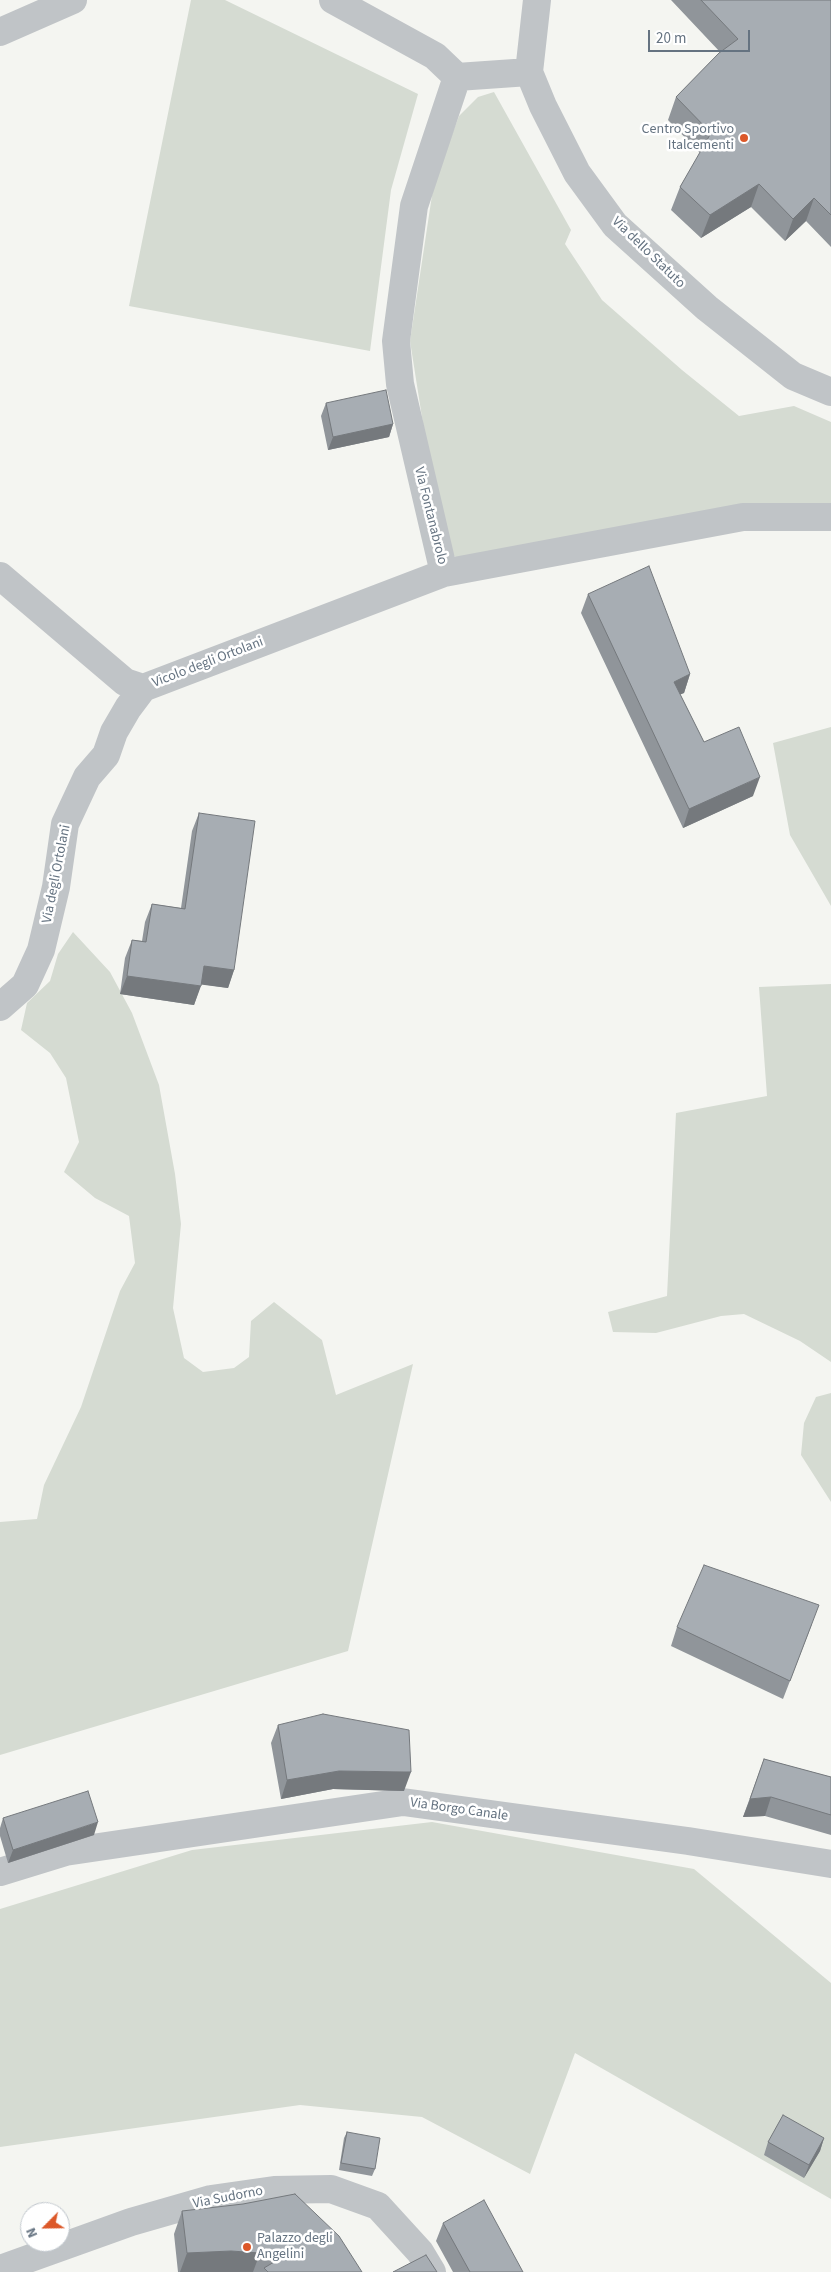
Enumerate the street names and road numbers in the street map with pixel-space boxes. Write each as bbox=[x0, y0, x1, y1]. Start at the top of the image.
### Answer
street label: Via dello Statuto bbox=[608, 214, 688, 292]
street label: Via Fontanabrolo bbox=[410, 466, 450, 566]
street label: Vicolo degli Ortolani bbox=[150, 634, 266, 692]
street label: Via degli Ortolani bbox=[39, 823, 75, 925]
street label: Via Borgo Canale bbox=[409, 1795, 509, 1825]
street label: Via Sudorno bbox=[192, 2183, 264, 2213]

